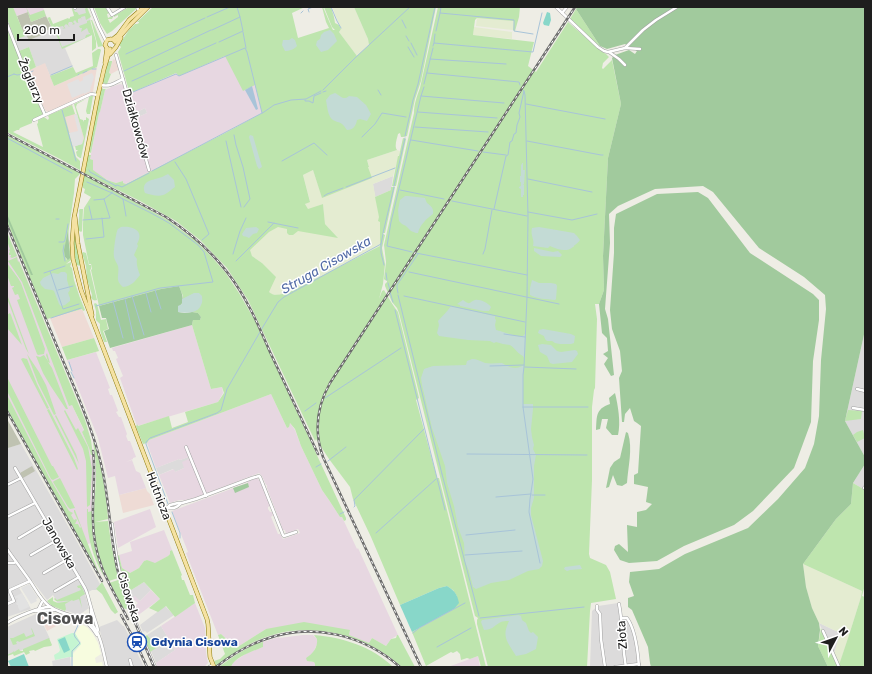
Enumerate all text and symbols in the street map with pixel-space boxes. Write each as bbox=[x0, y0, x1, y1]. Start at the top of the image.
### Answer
scale bar bbox=[18, 16, 74, 42]
text: 200 m bbox=[24, 23, 60, 37]
street label: Żeglarzy bbox=[15, 56, 47, 106]
street label: Działkowców bbox=[119, 87, 153, 161]
water label: Struga Cisowska bbox=[278, 233, 374, 298]
street label: Hutnicza bbox=[144, 470, 174, 522]
street label: Janowska bbox=[39, 515, 79, 571]
street label: Cisowska bbox=[114, 570, 144, 624]
district label: Cisowa bbox=[37, 609, 93, 628]
north arrow bbox=[816, 618, 856, 658]
street label: Złota bbox=[614, 620, 630, 650]
text: N bbox=[836, 625, 851, 639]
station icon: Gdynia Cisowa bbox=[126, 631, 148, 653]
place label: Gdynia Cisowa bbox=[151, 635, 238, 649]

